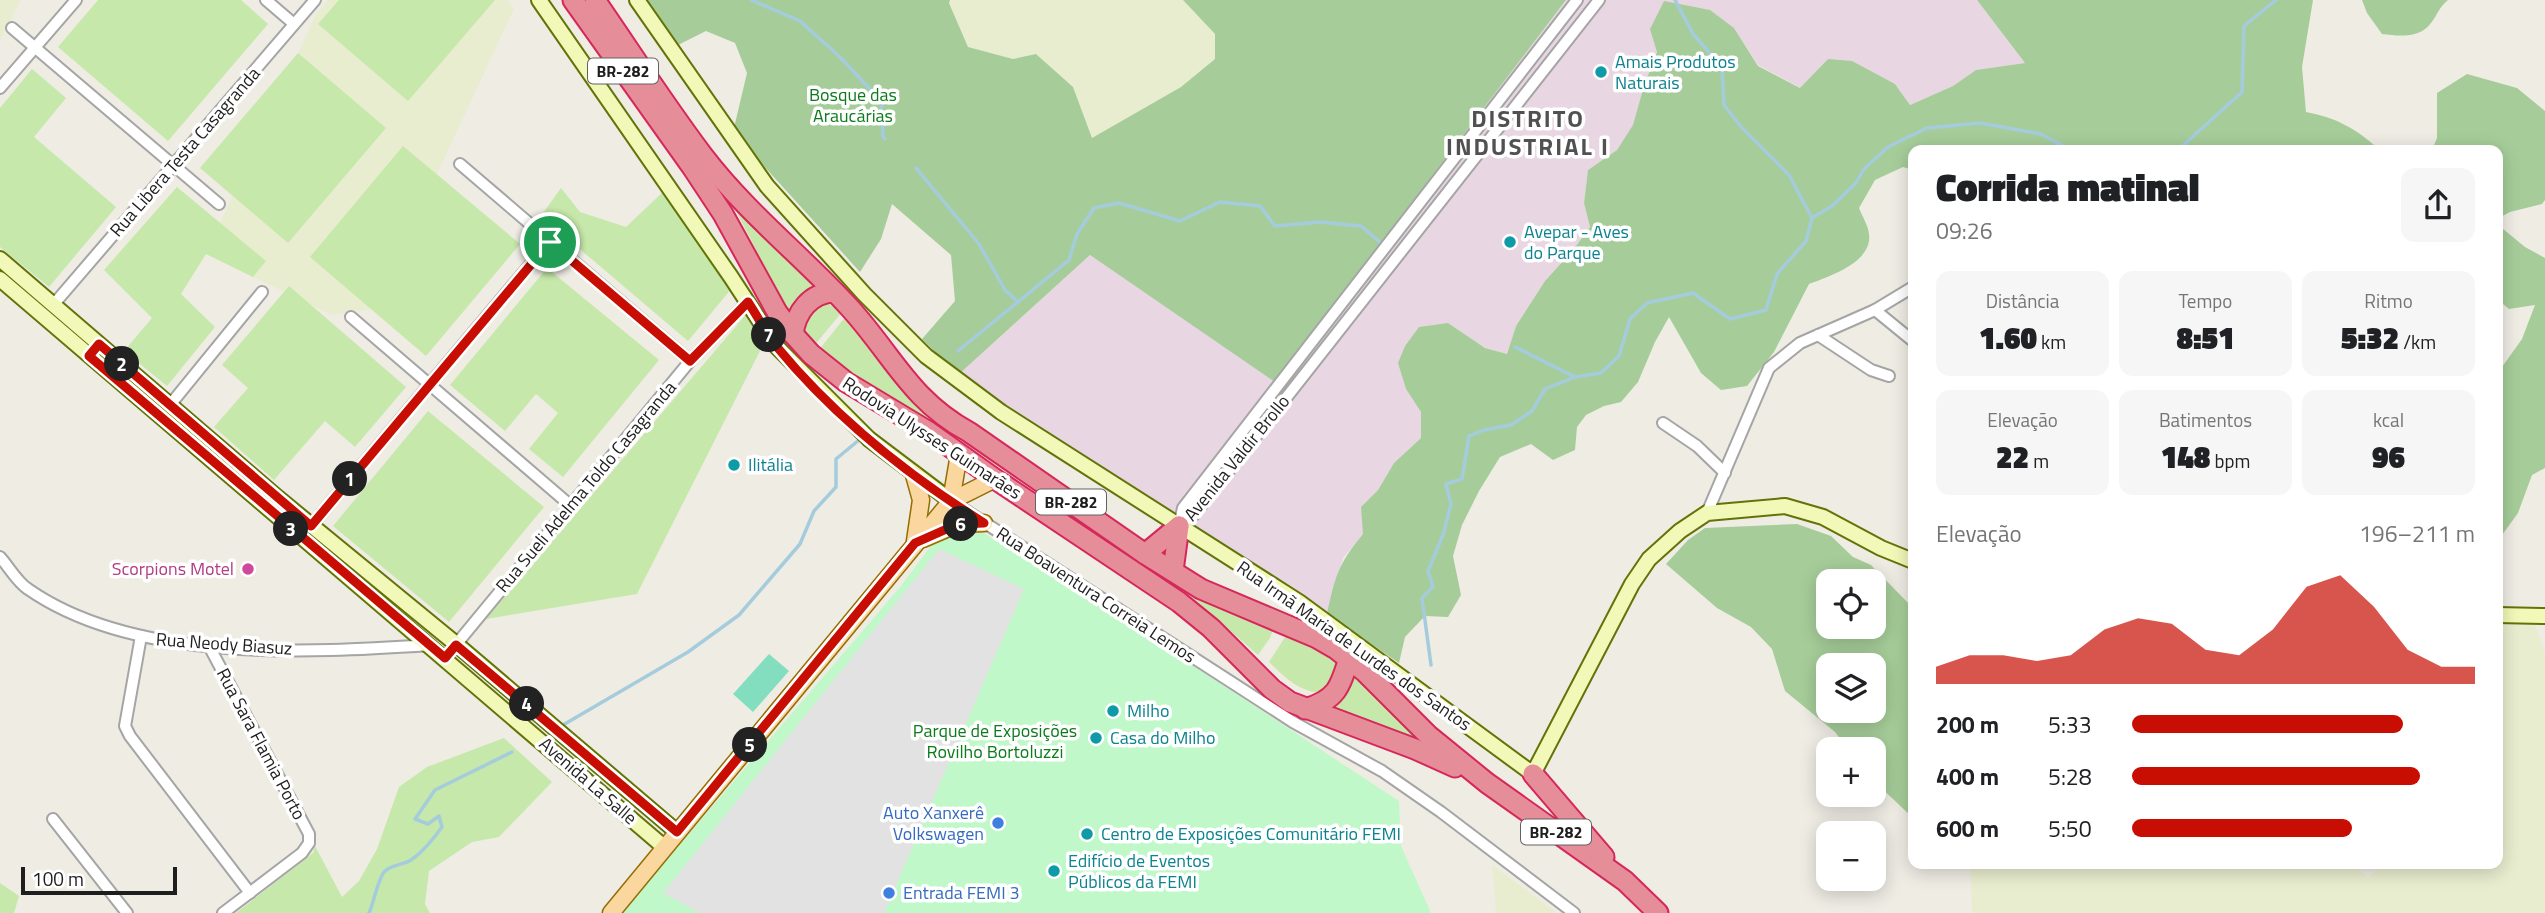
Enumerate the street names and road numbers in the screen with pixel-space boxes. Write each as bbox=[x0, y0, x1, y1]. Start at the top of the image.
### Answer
road number: BR-282 bbox=[588, 58, 658, 83]
street label: Rua Libera Testa Casagranda bbox=[103, 61, 266, 243]
street label: Rodovia Ulysses Guimarães bbox=[837, 369, 1027, 506]
street label: Rua Sueli Adelma Toldo Casagranda bbox=[489, 375, 682, 598]
street label: Avenida Valdir Brollo bbox=[1177, 389, 1296, 527]
road number: BR-282 bbox=[1036, 489, 1106, 514]
street label: Rua Boaventura Correia Lemos bbox=[991, 520, 1201, 669]
street label: Rua Irmã Maria de Lurdes dos Santos bbox=[1231, 554, 1477, 737]
street label: Rua Neody Biasuz bbox=[155, 625, 293, 662]
street label: Rua Sara Flamia Porto bbox=[210, 663, 313, 824]
street label: Avenida La Salle bbox=[533, 730, 643, 831]
road number: BR-282 bbox=[1521, 820, 1591, 845]

